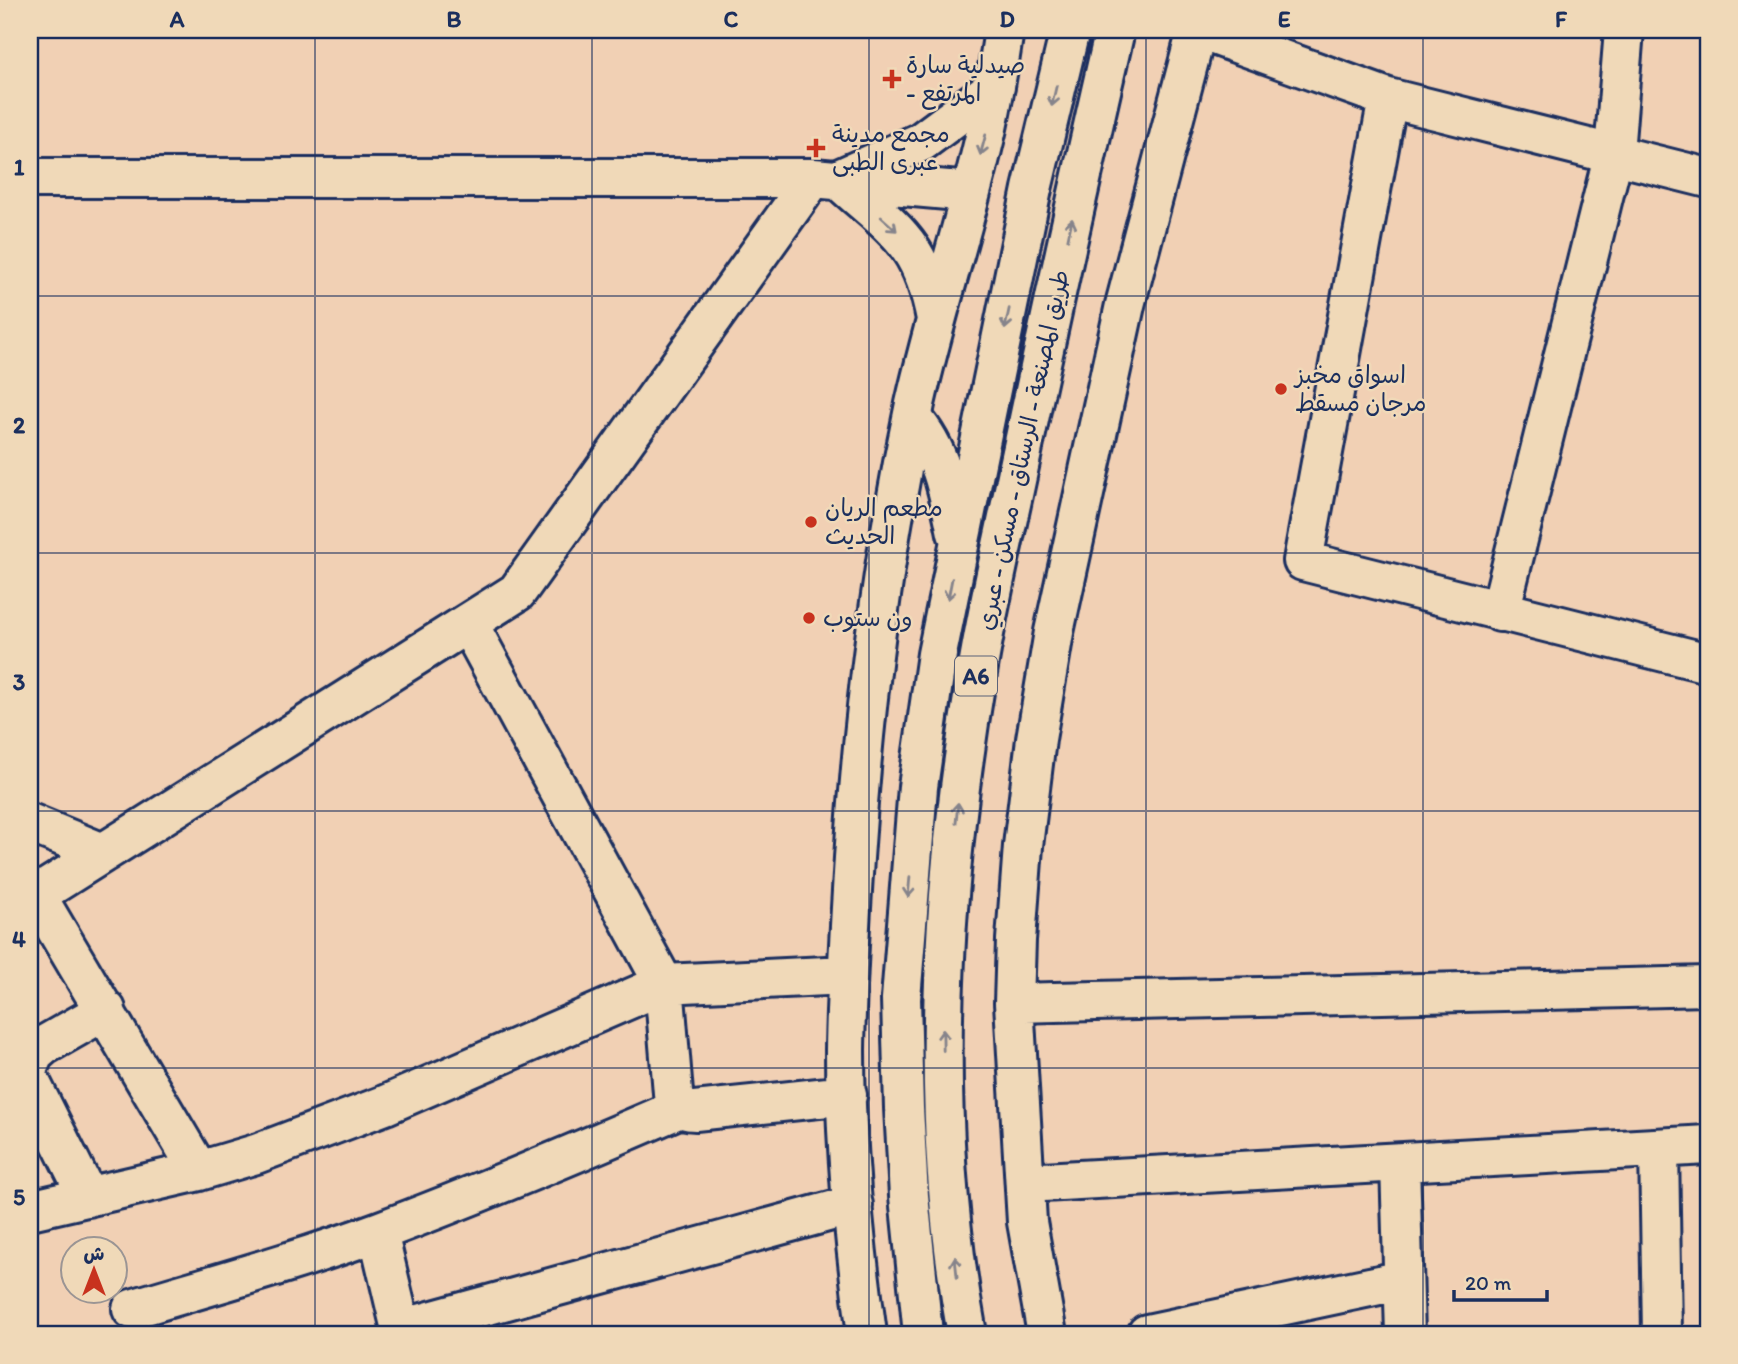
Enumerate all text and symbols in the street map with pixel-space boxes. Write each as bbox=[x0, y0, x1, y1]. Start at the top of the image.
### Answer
text: A bbox=[169, 5, 185, 33]
text: B bbox=[447, 5, 462, 33]
text: C bbox=[724, 5, 739, 33]
text: D bbox=[999, 5, 1015, 33]
text: E bbox=[1278, 5, 1291, 33]
text: F bbox=[1555, 5, 1568, 33]
place label: صيدلية سارة - المرتفع bbox=[906, 50, 1025, 110]
marker: صيدلية سارة - المرتفع bbox=[884, 71, 900, 87]
one-way arrow bbox=[1047, 84, 1060, 107]
place label: مجمع مدينة عبرى الطبى bbox=[832, 119, 950, 177]
one-way arrow bbox=[976, 133, 989, 156]
marker: مجمع مدينة عبرى الطبى bbox=[806, 138, 826, 158]
text: 1 bbox=[14, 153, 25, 181]
one-way arrow bbox=[880, 216, 898, 232]
one-way arrow bbox=[1063, 218, 1077, 241]
street label: طريق المصنعة - الرستاق - مسكن - عبري bbox=[970, 267, 1078, 633]
one-way arrow bbox=[999, 307, 1013, 330]
place label: اسواق مخبز مرجان مسقط bbox=[1293, 360, 1426, 417]
marker: اسواق مخبز مرجان مسقط bbox=[1273, 381, 1289, 397]
text: 2 bbox=[13, 411, 26, 439]
place label: مطعم الريان الحديث bbox=[825, 493, 943, 550]
marker: مطعم الريان الحديث bbox=[803, 514, 819, 530]
one-way arrow bbox=[942, 577, 956, 600]
place label: ون ستوب bbox=[823, 603, 913, 633]
marker: ون ستوب bbox=[801, 610, 817, 626]
road number: A6 bbox=[955, 656, 997, 696]
text: 3 bbox=[13, 668, 26, 696]
one-way arrow bbox=[951, 802, 964, 825]
one-way arrow bbox=[902, 875, 915, 898]
text: 4 bbox=[12, 925, 26, 953]
one-way arrow bbox=[936, 1029, 950, 1052]
text: 5 bbox=[13, 1183, 25, 1211]
north arrow bbox=[60, 1234, 130, 1304]
text: ش bbox=[84, 1242, 105, 1265]
one-way arrow bbox=[950, 1256, 963, 1279]
scale bar bbox=[1454, 1259, 1547, 1303]
text: 20 m bbox=[1465, 1270, 1512, 1295]

